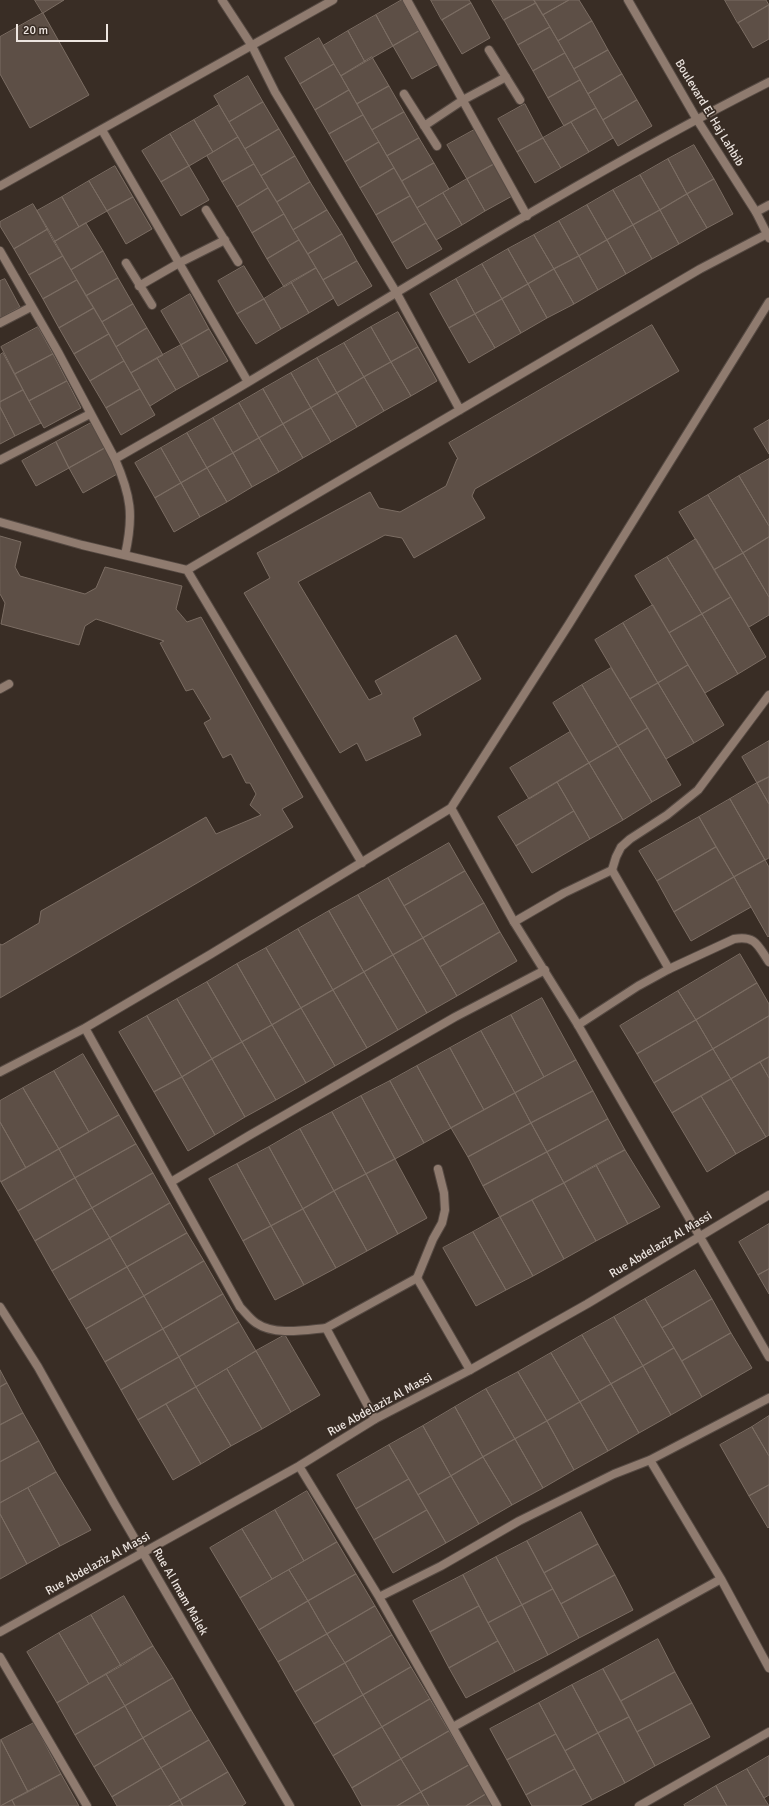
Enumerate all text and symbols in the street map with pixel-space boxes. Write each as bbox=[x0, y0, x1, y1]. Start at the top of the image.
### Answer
scale bar bbox=[18, 16, 110, 42]
text: 20 m bbox=[23, 23, 48, 38]
street label: Boulevard El Haj Lahbib bbox=[671, 57, 747, 169]
street label: Rue Abdelaziz Al Massi bbox=[607, 1209, 715, 1281]
street label: Rue Abdelaziz Al Massi bbox=[325, 1370, 435, 1440]
street label: Rue Abdelaziz Al Massi bbox=[43, 1529, 153, 1599]
street label: Rue Al Imam Malek bbox=[149, 1546, 211, 1638]

